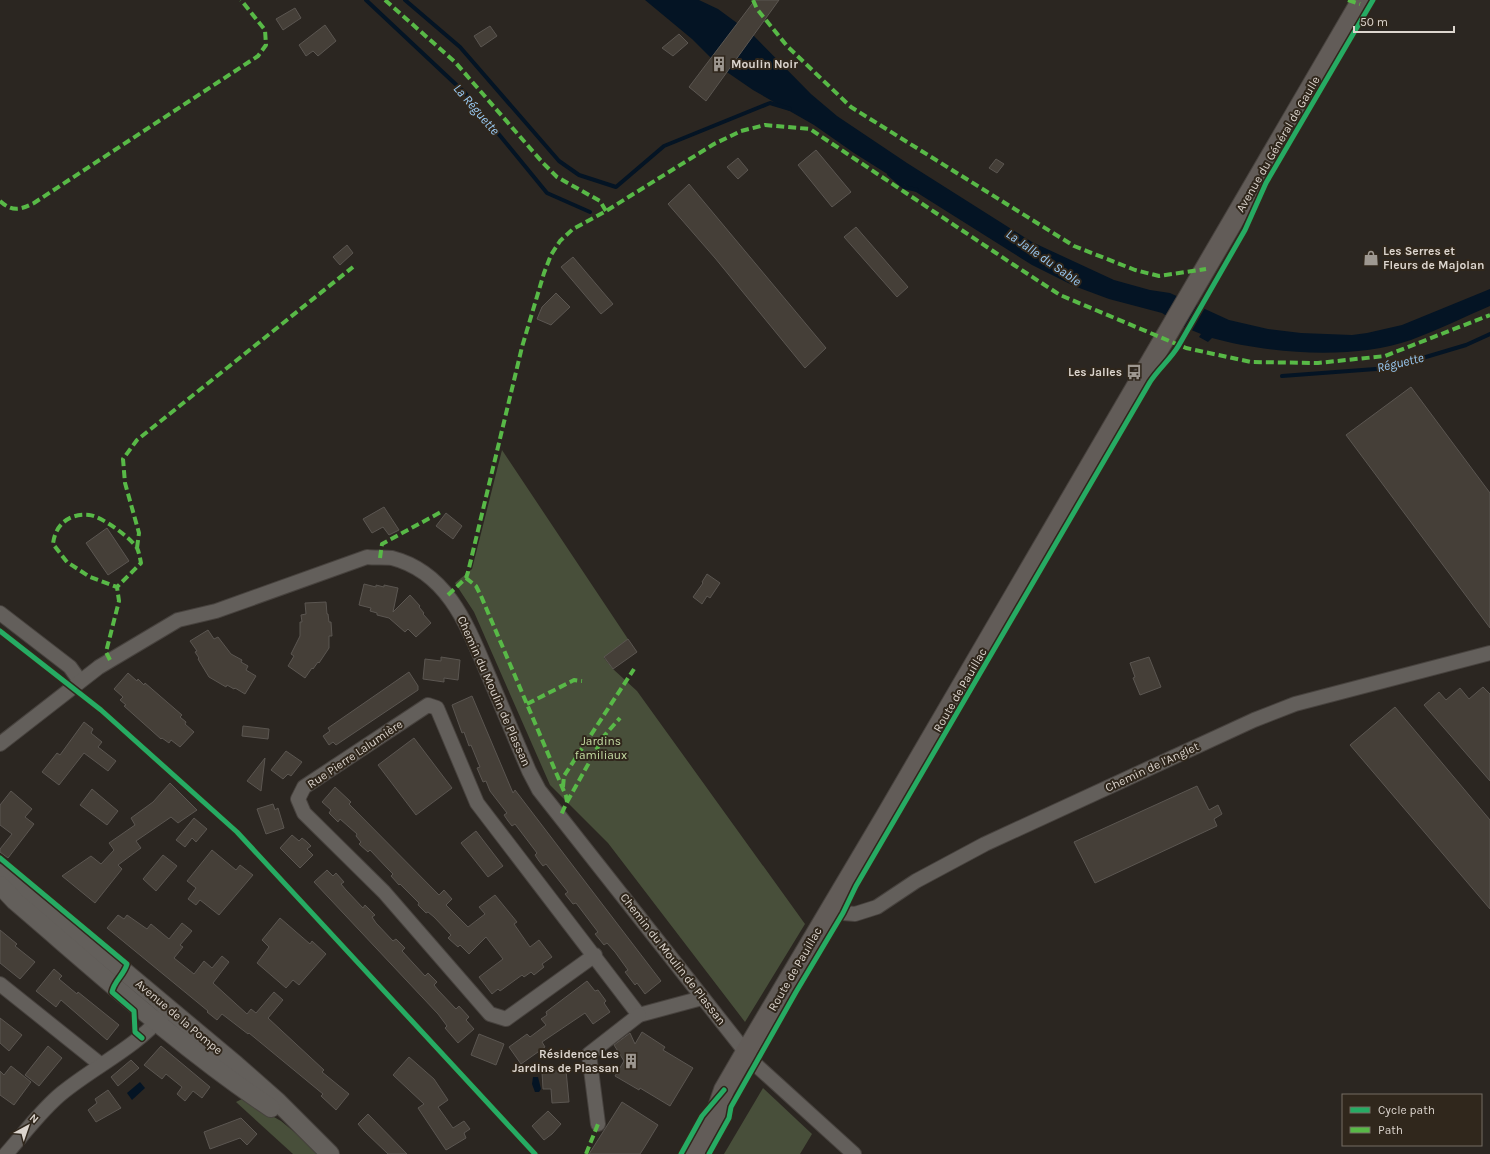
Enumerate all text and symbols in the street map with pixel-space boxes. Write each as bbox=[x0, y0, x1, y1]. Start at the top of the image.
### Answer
scale bar bbox=[1354, 8, 1454, 34]
text: 50 m bbox=[1360, 15, 1388, 29]
building icon: Moulin Noir bbox=[710, 55, 728, 73]
place label: Moulin Noir bbox=[731, 57, 798, 71]
street label: Avenue du Général de Gaulle bbox=[1233, 74, 1323, 214]
water label: La Réguette bbox=[450, 81, 503, 138]
water label: La Jalle du Sable bbox=[1003, 226, 1084, 289]
place label: Les Serres et Fleurs de Majolan bbox=[1383, 244, 1484, 272]
shop icon: Les Serres et Fleurs de Majolan bbox=[1362, 249, 1380, 267]
water label: Réguette bbox=[1375, 350, 1425, 375]
bus stop icon: Les Jalles bbox=[1125, 363, 1143, 381]
place label: Les Jalles bbox=[1068, 365, 1122, 379]
street label: Chemin du Moulin de Plassan bbox=[454, 614, 534, 768]
street label: Route de Pauillac bbox=[930, 646, 990, 734]
street label: Rue Pierre Lalumière bbox=[305, 717, 405, 791]
park label: Jardins familiaux bbox=[575, 734, 627, 762]
street label: Chemin de l'Anglet bbox=[1103, 739, 1201, 795]
street label: Chemin du Moulin de Plassan bbox=[617, 890, 729, 1028]
street label: Route de Pauillac bbox=[765, 925, 825, 1013]
street label: Avenue de la Pompe bbox=[133, 977, 225, 1057]
place label: Résidence Les Jardins de Plassan bbox=[512, 1047, 619, 1075]
building icon: Résidence Les Jardins de Plassan bbox=[622, 1052, 640, 1070]
legend bbox=[1342, 1094, 1482, 1146]
text: Cycle path bbox=[1378, 1103, 1435, 1117]
north arrow bbox=[8, 1106, 48, 1146]
text: N bbox=[27, 1111, 41, 1126]
text: Path bbox=[1378, 1123, 1403, 1137]

